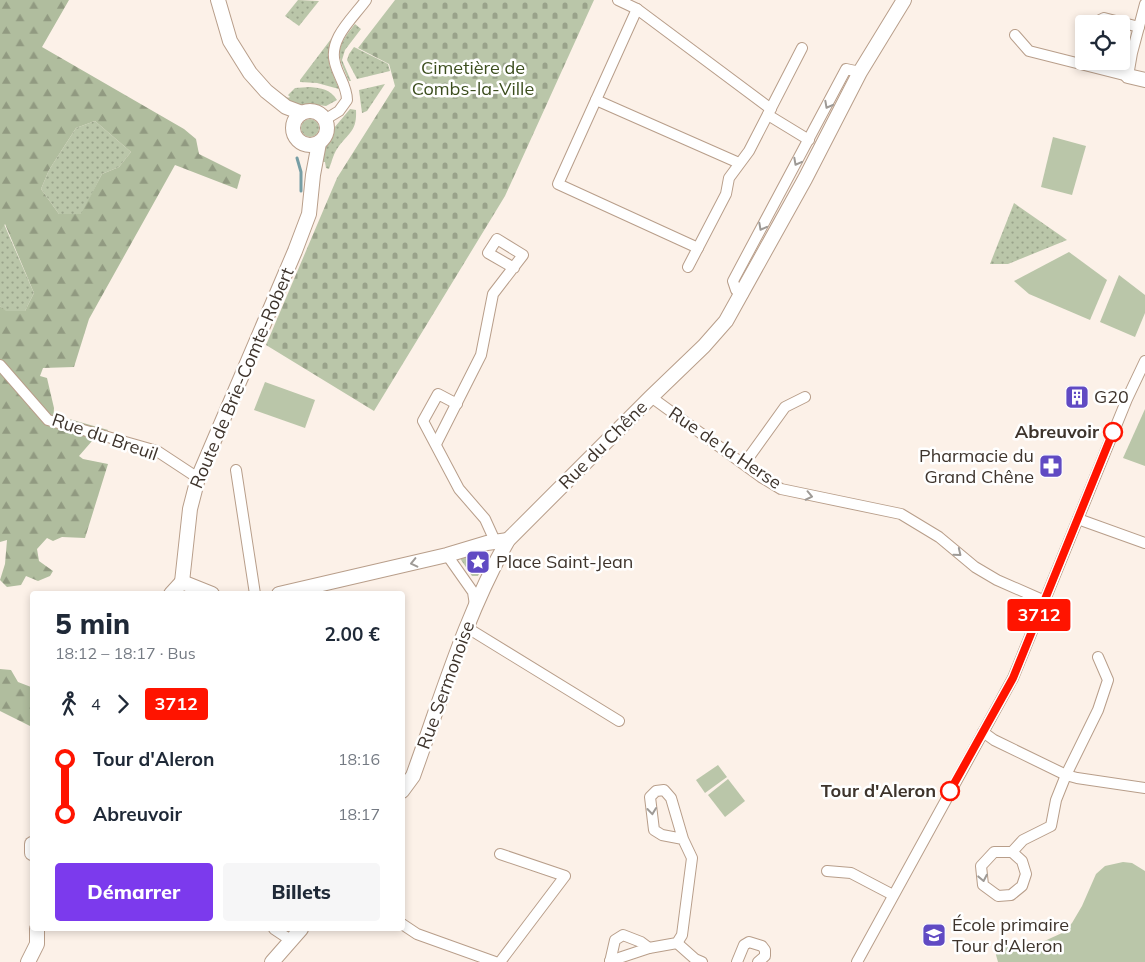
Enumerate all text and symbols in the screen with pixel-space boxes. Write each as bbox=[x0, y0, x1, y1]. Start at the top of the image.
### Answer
map controls bbox=[1075, 15, 1130, 70]
button: locate bbox=[1075, 15, 1130, 70]
park label: Cimetière de Combs-la-Ville bbox=[412, 56, 534, 100]
one-way arrow bbox=[824, 99, 834, 108]
one-way arrow bbox=[793, 157, 803, 166]
one-way arrow bbox=[759, 222, 769, 231]
street label: Route de Brie-Comte-Robert bbox=[184, 264, 299, 492]
building icon: G20 bbox=[1064, 384, 1090, 410]
place label: G20 bbox=[1094, 385, 1129, 408]
street label: Rue du Chêne bbox=[553, 395, 652, 494]
street label: Rue de la Herse bbox=[664, 401, 786, 494]
street label: Rue du Breuil bbox=[49, 408, 161, 465]
place label: Abreuvoir bbox=[1015, 420, 1100, 443]
marker: Abreuvoir bbox=[1103, 422, 1123, 442]
place label: Pharmacie du Grand Chêne bbox=[919, 444, 1034, 488]
pharmacy icon: Pharmacie du Grand Chêne bbox=[1038, 453, 1064, 479]
one-way arrow bbox=[805, 490, 814, 501]
one-way arrow bbox=[952, 547, 961, 555]
place icon: Place Saint-Jean bbox=[465, 549, 491, 575]
place label: Place Saint-Jean bbox=[496, 550, 633, 573]
one-way arrow bbox=[410, 557, 419, 568]
line badge: 3712 bbox=[1004, 599, 1074, 631]
text: 3712 bbox=[1017, 603, 1061, 626]
text: 5 min bbox=[55, 606, 130, 641]
street label: Rue Sermonoise bbox=[412, 618, 479, 752]
text: 2.00 € bbox=[324, 622, 380, 646]
text: 18:12 – 18:17 · Bus bbox=[55, 643, 196, 663]
icon: walk bbox=[55, 690, 83, 718]
icon: forward bbox=[109, 690, 137, 718]
text: 3712 bbox=[155, 692, 198, 715]
text: 4 bbox=[91, 694, 101, 714]
text: Tour d'Aleron bbox=[93, 747, 215, 771]
text: 18:16 bbox=[338, 749, 380, 769]
place label: Tour d'Aleron bbox=[821, 779, 936, 802]
marker: Tour d'Aleron bbox=[940, 781, 960, 801]
text: Abreuvoir bbox=[93, 802, 182, 826]
text: 18:17 bbox=[338, 804, 380, 824]
one-way arrow bbox=[646, 808, 657, 816]
button: Démarrer bbox=[55, 863, 213, 921]
button: Billets bbox=[223, 863, 380, 921]
one-way arrow bbox=[978, 873, 988, 882]
place label: École primaire Tour d'Aleron bbox=[952, 913, 1069, 957]
school or university icon: École primaire Tour d'Aleron bbox=[921, 922, 947, 948]

